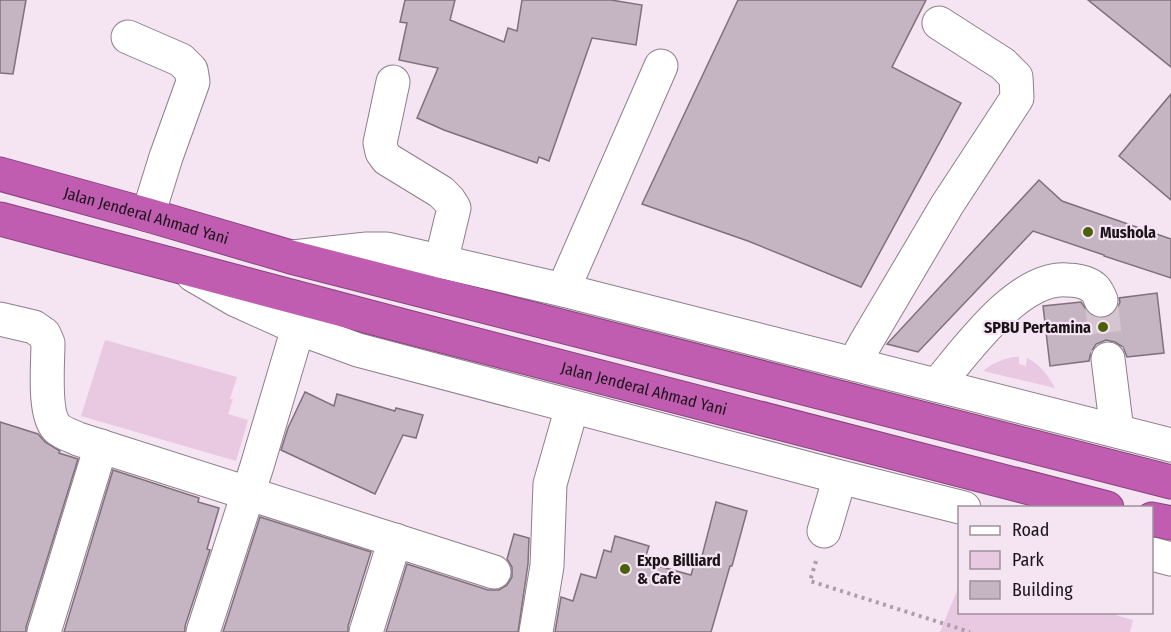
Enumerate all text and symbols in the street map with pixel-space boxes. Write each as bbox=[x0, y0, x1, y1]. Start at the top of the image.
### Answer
street label: Jalan Jenderal Ahmad Yani bbox=[62, 183, 231, 248]
place label: Mushola bbox=[1100, 223, 1156, 242]
marker: Mushola bbox=[1081, 225, 1095, 239]
place label: SPBU Pertamina bbox=[984, 318, 1091, 337]
marker: SPBU Pertamina bbox=[1096, 320, 1110, 334]
street label: Jalan Jenderal Ahmad Yani bbox=[559, 358, 729, 419]
legend bbox=[958, 506, 1153, 614]
text: Road bbox=[1012, 519, 1049, 541]
text: Park bbox=[1012, 549, 1045, 571]
place label: Expo Billiard & Cafe bbox=[637, 551, 721, 588]
marker: Expo Billiard & Cafe bbox=[618, 562, 632, 576]
text: Building bbox=[1012, 579, 1073, 601]

